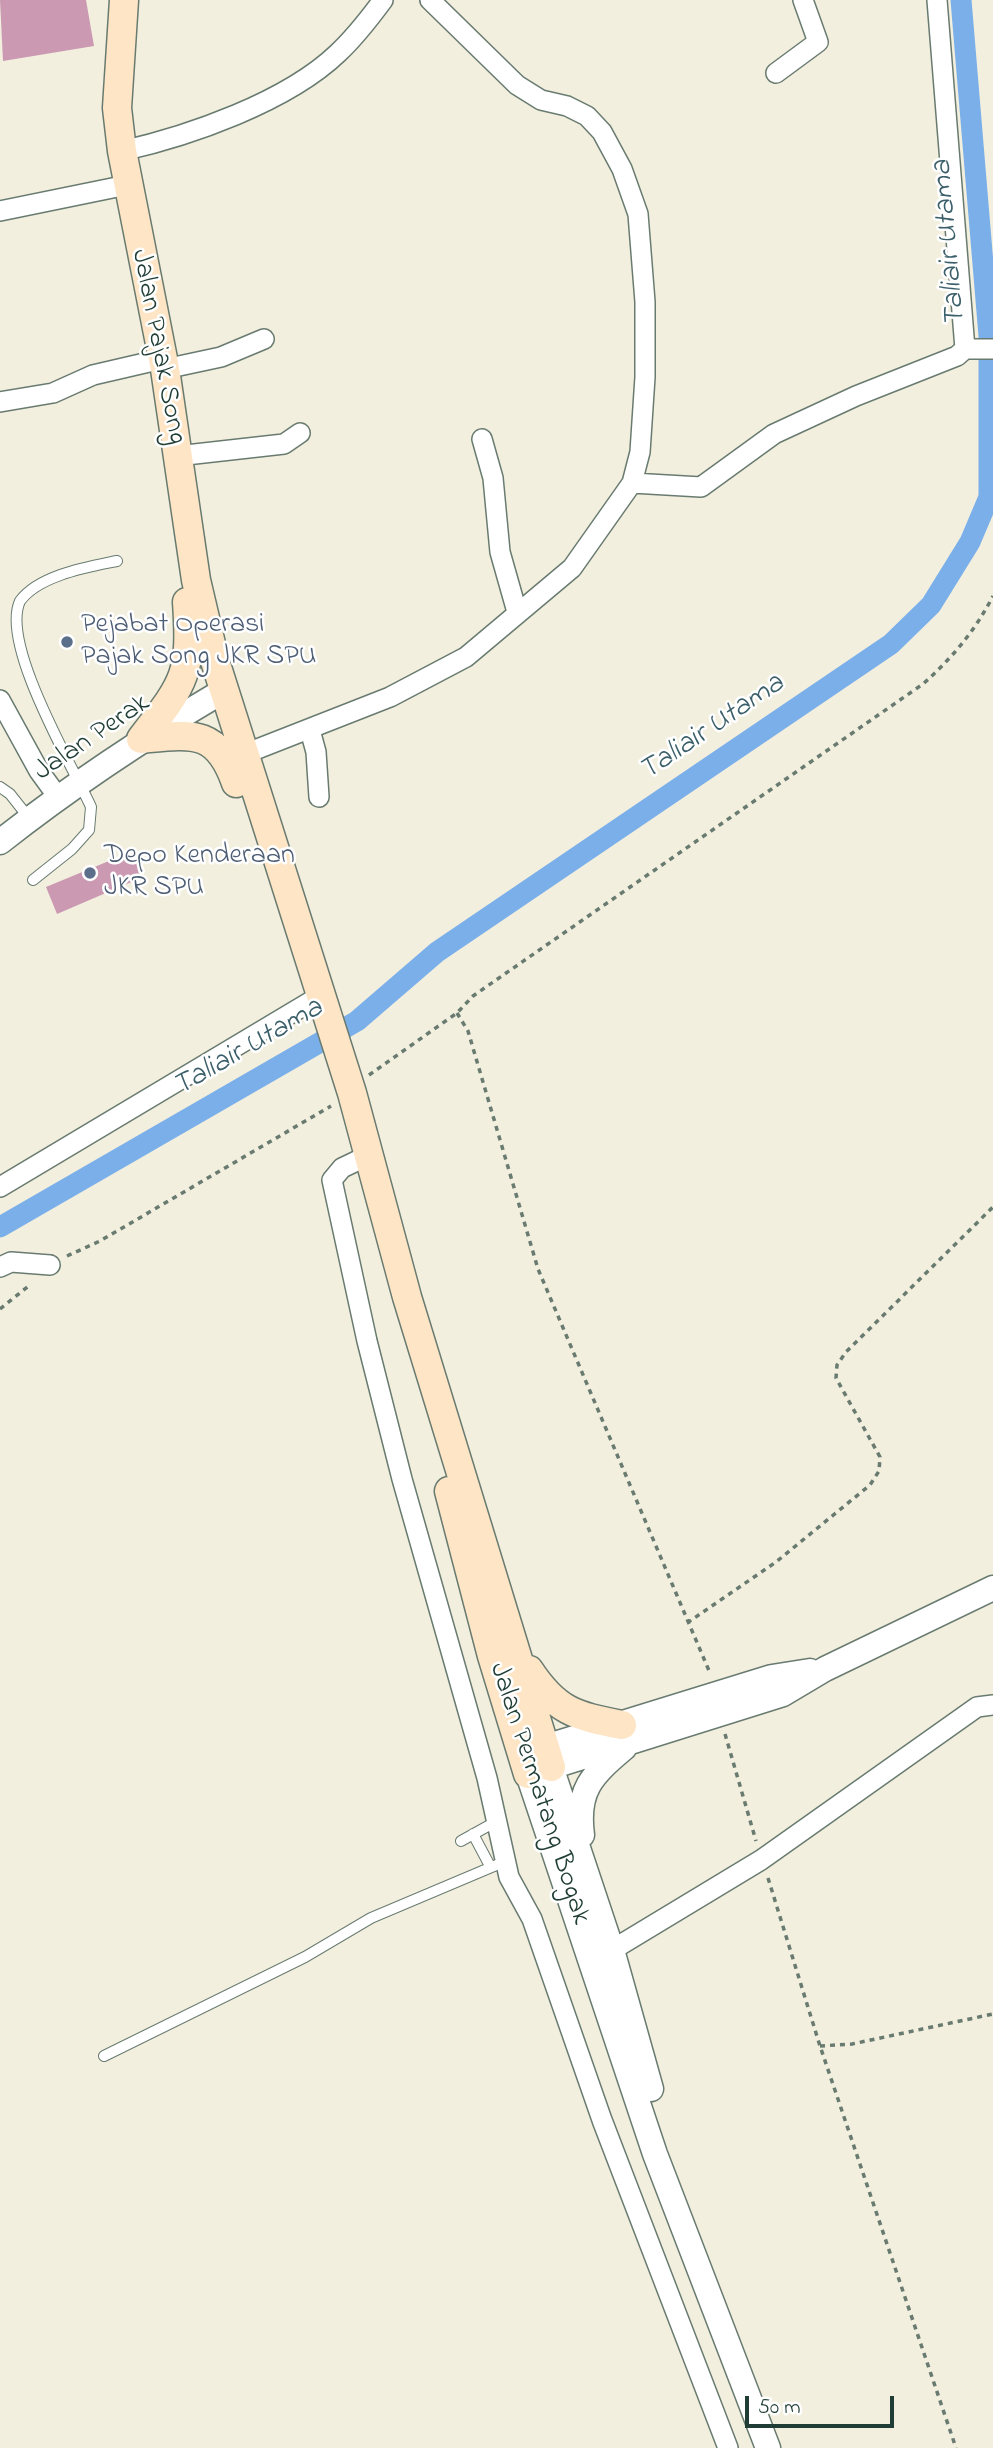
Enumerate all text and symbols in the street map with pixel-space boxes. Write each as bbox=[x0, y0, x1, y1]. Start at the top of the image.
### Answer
water label: Taliair Utama bbox=[926, 158, 976, 328]
street label: Jalan Pajak Song bbox=[122, 247, 192, 447]
place label: Pejabat Operasi Pajak Song JKR SPU bbox=[81, 609, 317, 675]
marker: Pejabat Operasi Pajak Song JKR SPU bbox=[59, 634, 75, 650]
water label: Taliair Utama bbox=[634, 667, 792, 791]
street label: Jalan Perak bbox=[29, 688, 157, 790]
place label: Depo Kenderaan JKR SPU bbox=[104, 840, 295, 906]
marker: Depo Kenderaan JKR SPU bbox=[82, 865, 98, 881]
water label: Taliair Utama bbox=[168, 992, 330, 1106]
street label: Jalan Permatang Bogak bbox=[480, 1659, 596, 1929]
scale bar bbox=[748, 2382, 897, 2426]
text: 50 m bbox=[758, 2393, 801, 2423]

